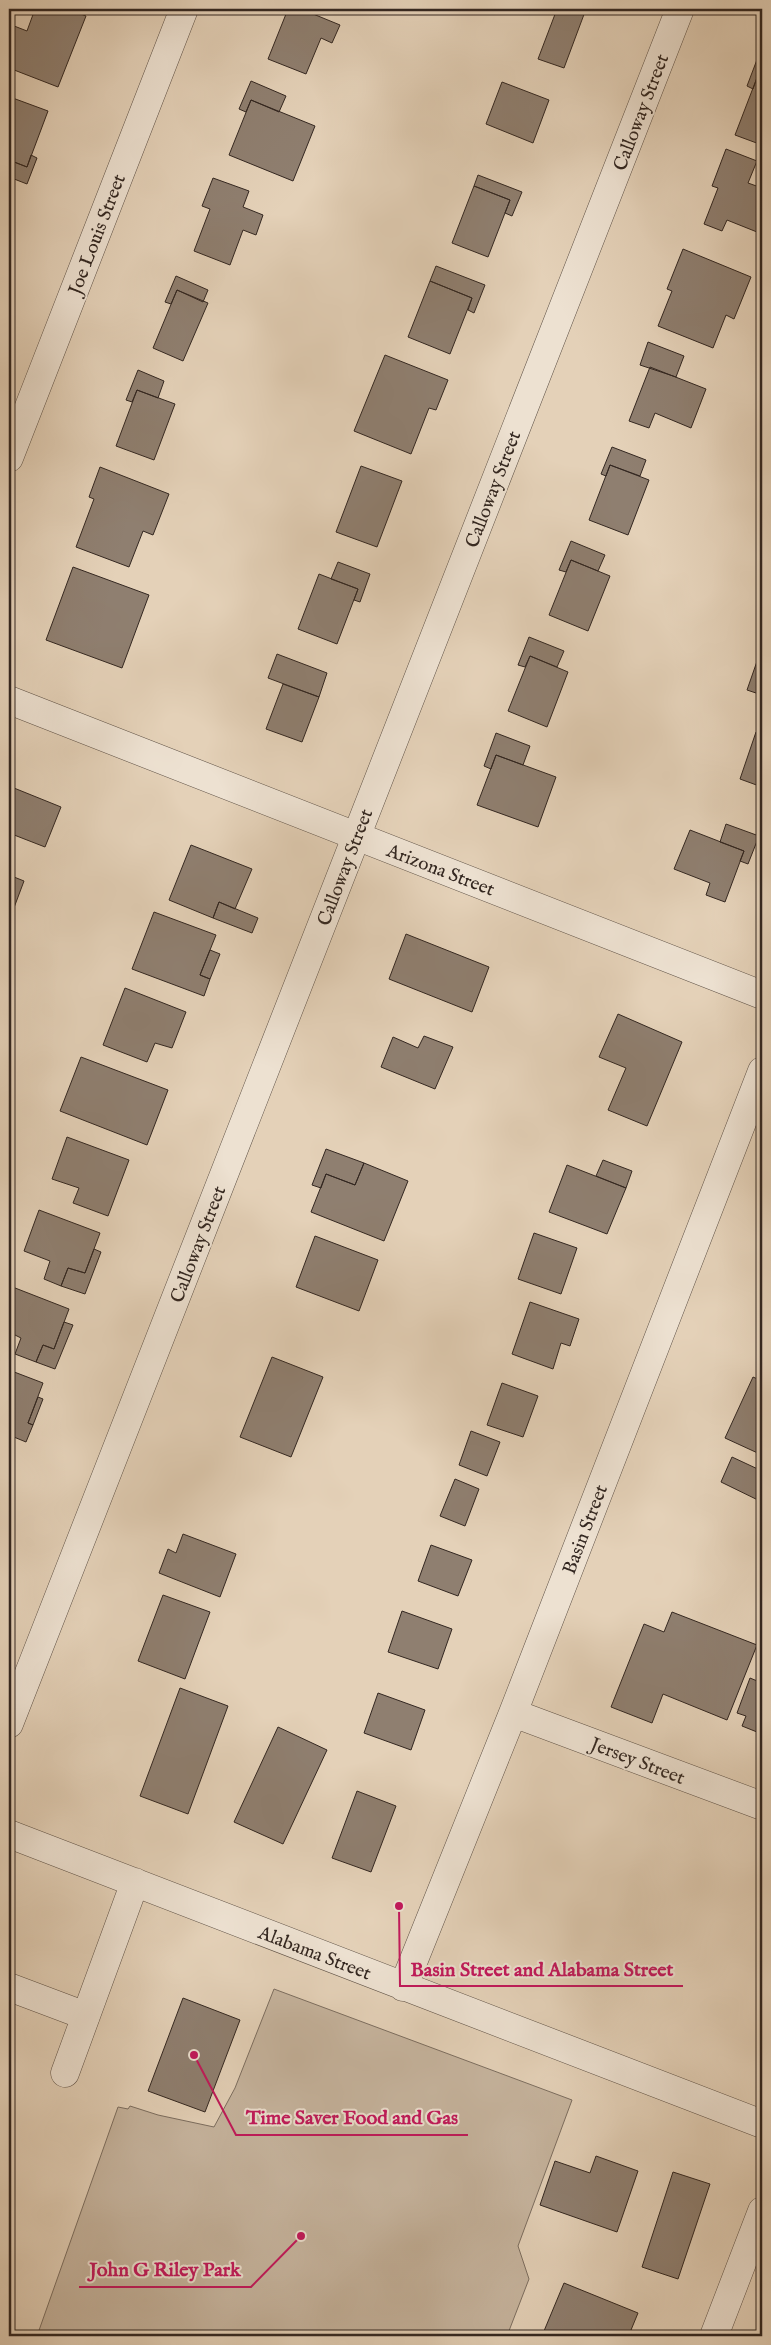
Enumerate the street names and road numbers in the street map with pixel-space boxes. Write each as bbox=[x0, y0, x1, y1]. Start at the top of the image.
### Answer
street label: Calloway Street bbox=[609, 50, 675, 175]
street label: Joe Louis Street bbox=[63, 171, 132, 300]
street label: Calloway Street bbox=[461, 427, 527, 552]
street label: Calloway Street bbox=[313, 805, 379, 930]
street label: Arizona Street bbox=[382, 839, 498, 903]
street label: Calloway Street bbox=[166, 1182, 232, 1307]
street label: Basin Street bbox=[558, 1481, 614, 1578]
street label: Jersey Street bbox=[585, 1732, 688, 1791]
street label: Alabama Street bbox=[254, 1921, 375, 1987]

